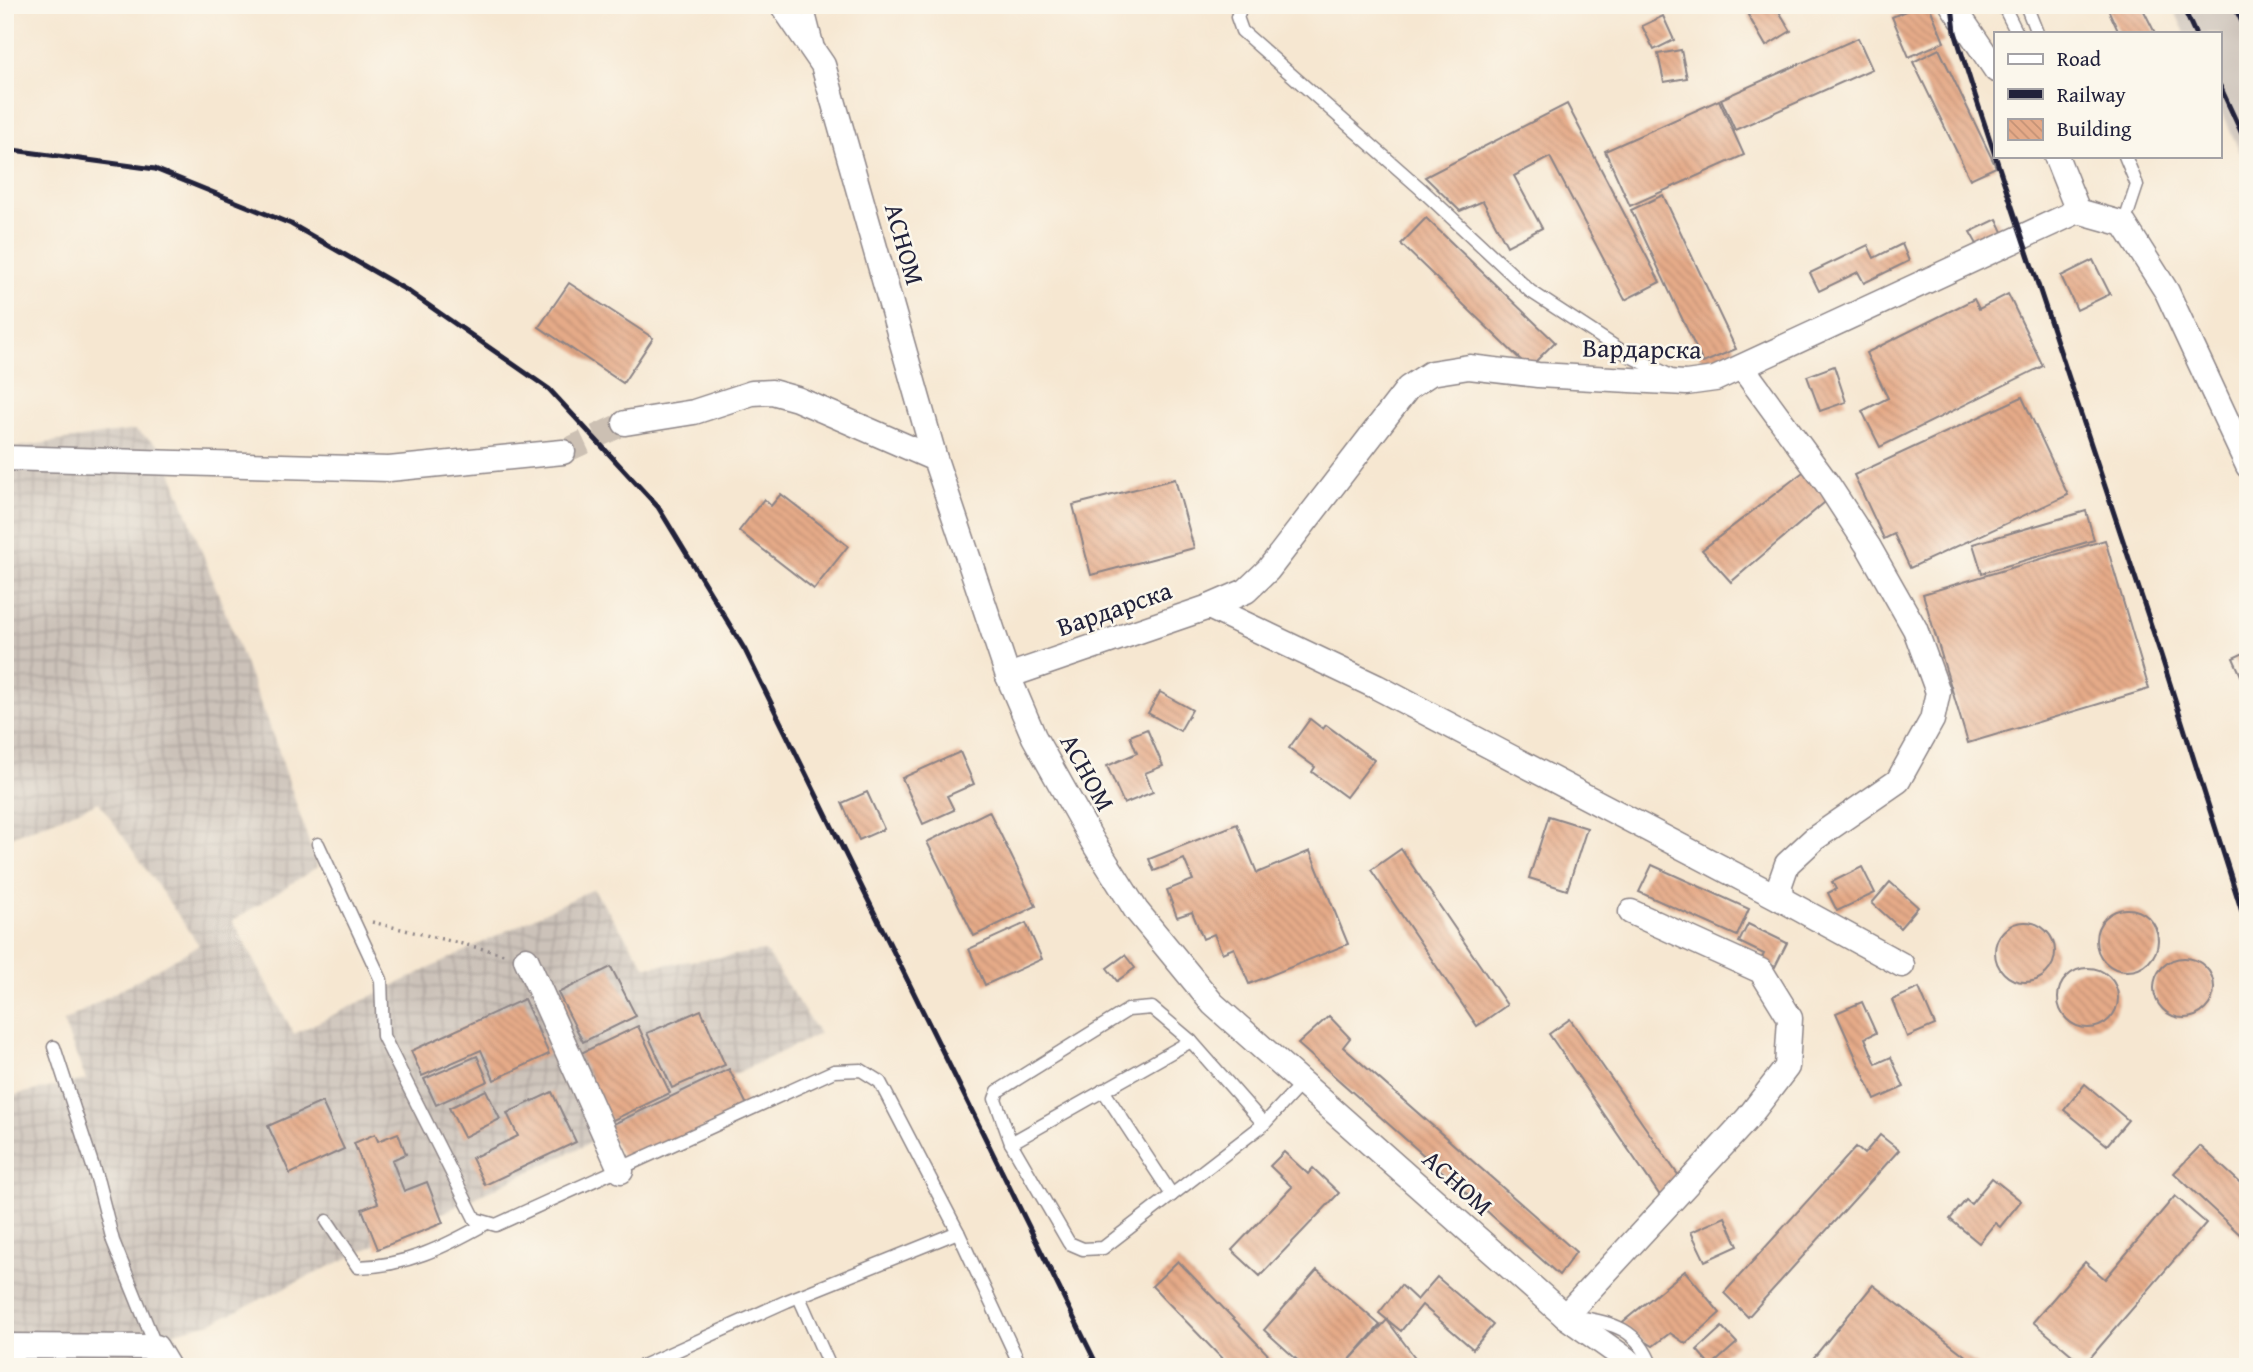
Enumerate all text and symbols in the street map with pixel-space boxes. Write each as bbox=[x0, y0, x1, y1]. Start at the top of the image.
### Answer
legend bbox=[1994, 32, 2222, 158]
text: Road bbox=[2057, 43, 2102, 74]
text: Railway bbox=[2057, 79, 2126, 110]
text: Building bbox=[2057, 113, 2132, 144]
street label: АСНОМ bbox=[875, 199, 935, 289]
street label: Вардарска bbox=[1582, 327, 1703, 369]
street label: Вардарска bbox=[1051, 570, 1177, 646]
street label: АСНОМ bbox=[1051, 726, 1125, 818]
street label: АСНОМ bbox=[1414, 1140, 1502, 1224]

